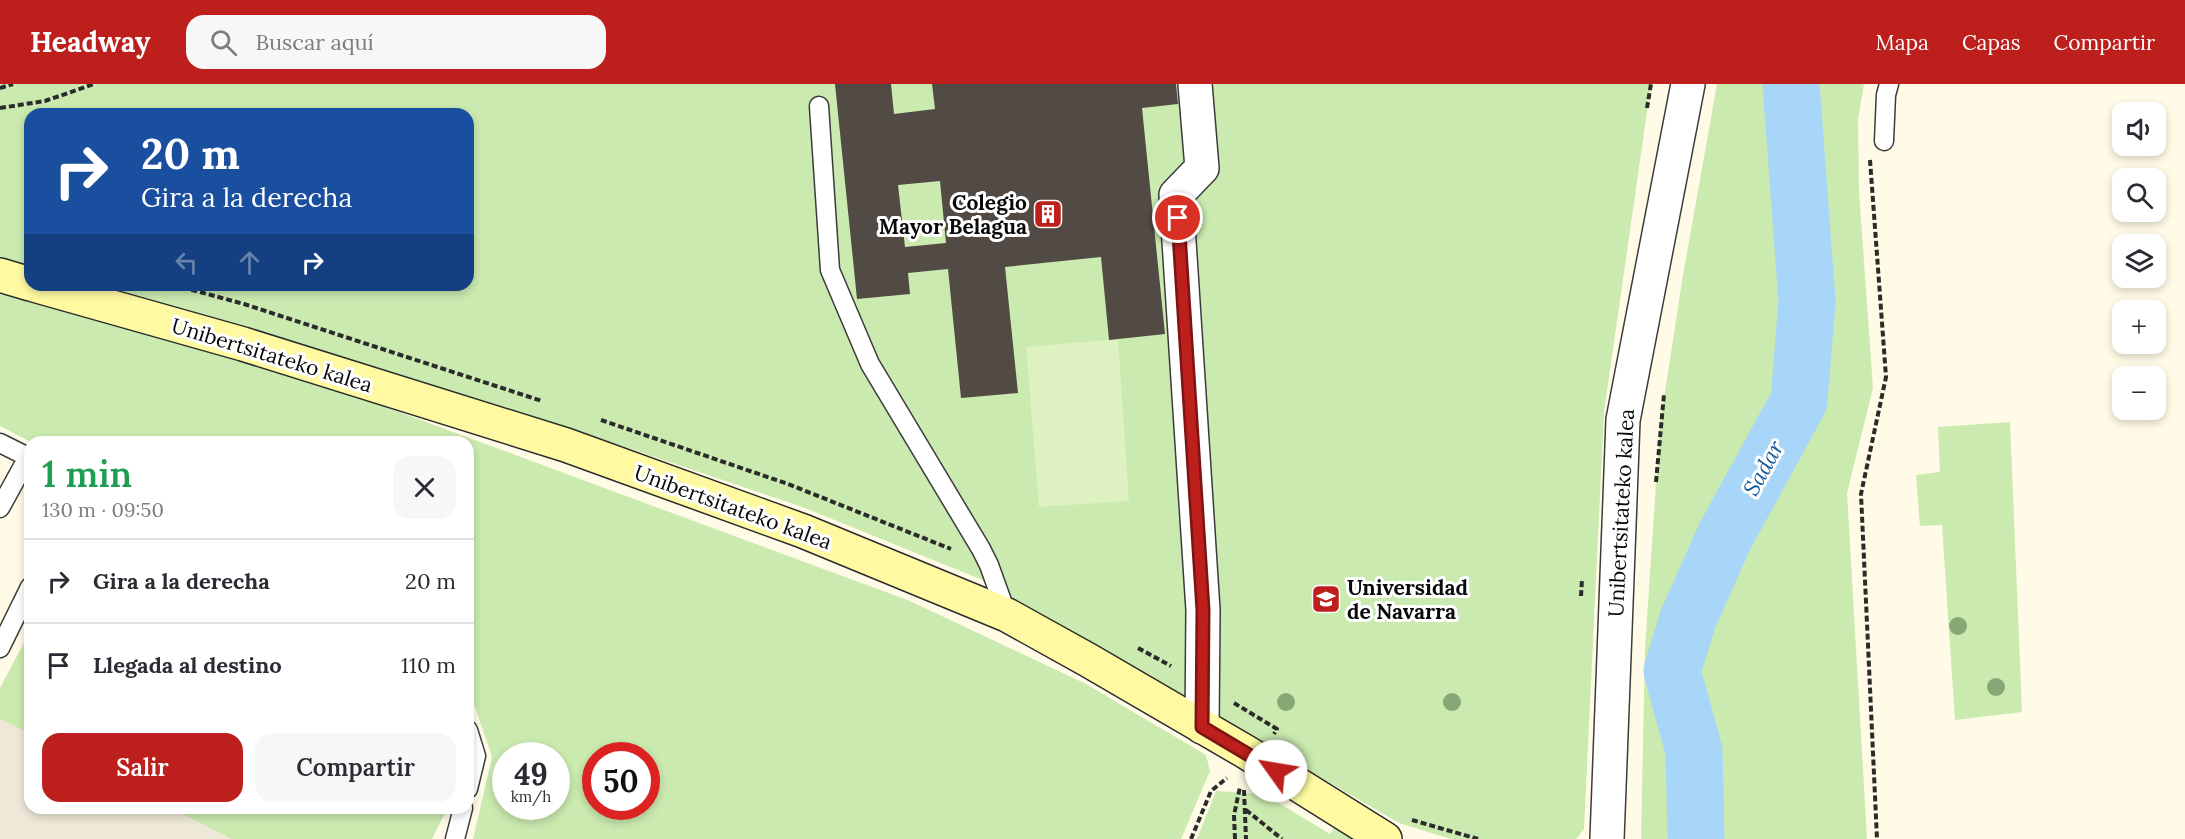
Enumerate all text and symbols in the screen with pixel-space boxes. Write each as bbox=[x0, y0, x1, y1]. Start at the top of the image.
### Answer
search box bbox=[186, 15, 606, 69]
text: Headway bbox=[30, 24, 150, 60]
icon: search bbox=[207, 26, 240, 59]
text: Buscar aquí bbox=[255, 28, 374, 56]
text: Mapa bbox=[1875, 29, 1929, 56]
text: Capas bbox=[1962, 29, 2021, 56]
text: Compartir bbox=[2054, 29, 2155, 56]
map controls bbox=[2112, 102, 2166, 420]
button: sound bbox=[2112, 102, 2166, 156]
text: 20 m bbox=[141, 127, 240, 181]
icon: right bbox=[42, 132, 120, 210]
button: search bbox=[2112, 168, 2166, 222]
text: Gira a la derecha bbox=[141, 180, 352, 214]
place label: Colegio Mayor Belagua bbox=[879, 189, 1027, 240]
pin bbox=[1152, 192, 1203, 243]
building icon: Colegio Mayor Belagua bbox=[1032, 198, 1064, 230]
icon: arrive bbox=[1161, 201, 1194, 234]
button: layers bbox=[2112, 234, 2166, 288]
icon: left bbox=[170, 246, 203, 279]
icon: ahead bbox=[233, 246, 266, 279]
icon: right bbox=[296, 246, 329, 279]
button: + bbox=[2112, 300, 2166, 354]
street label: Unibertsitateko kalea bbox=[168, 312, 376, 398]
button: − bbox=[2112, 366, 2166, 420]
street label: Unibertsitateko kalea bbox=[1602, 408, 1640, 618]
water label: Sadar bbox=[1737, 435, 1790, 500]
text: 1 min bbox=[42, 451, 132, 497]
button: close bbox=[393, 456, 456, 519]
street label: Unibertsitateko kalea bbox=[630, 459, 836, 555]
text: 130 m · 09:50 bbox=[42, 497, 164, 522]
icon: right bbox=[42, 565, 75, 598]
text: Gira a la derecha bbox=[93, 567, 270, 595]
text: 20 m bbox=[405, 567, 456, 595]
place label: Universidad de Navarra bbox=[1347, 574, 1468, 625]
school or university icon: Universidad de Navarra bbox=[1310, 583, 1342, 615]
icon: arrive bbox=[42, 649, 75, 682]
text: Llegada al destino bbox=[93, 651, 282, 679]
text: 110 m bbox=[401, 651, 456, 679]
button: Salir bbox=[42, 733, 243, 802]
button: Compartir bbox=[255, 733, 456, 802]
position arrow bbox=[1244, 739, 1308, 803]
speed limit sign: 50 bbox=[582, 742, 660, 820]
text: 49 bbox=[514, 755, 548, 793]
text: km/h bbox=[511, 787, 551, 806]

